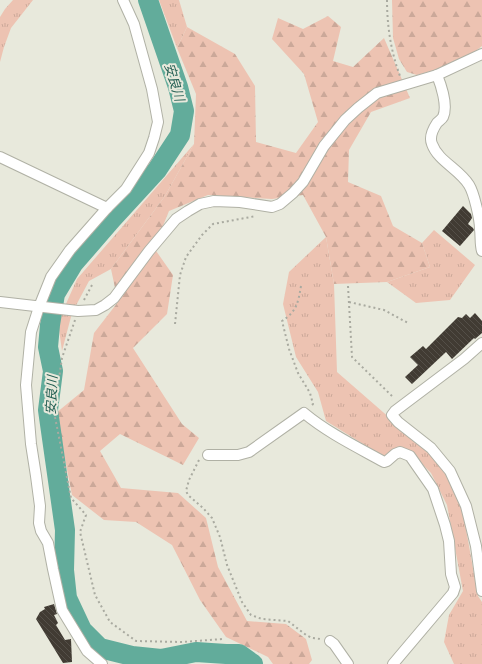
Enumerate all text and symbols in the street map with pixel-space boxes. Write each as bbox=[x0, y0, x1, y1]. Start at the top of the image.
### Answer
water label: 安良川 bbox=[162, 61, 188, 105]
water label: 安良川 bbox=[43, 373, 60, 415]

